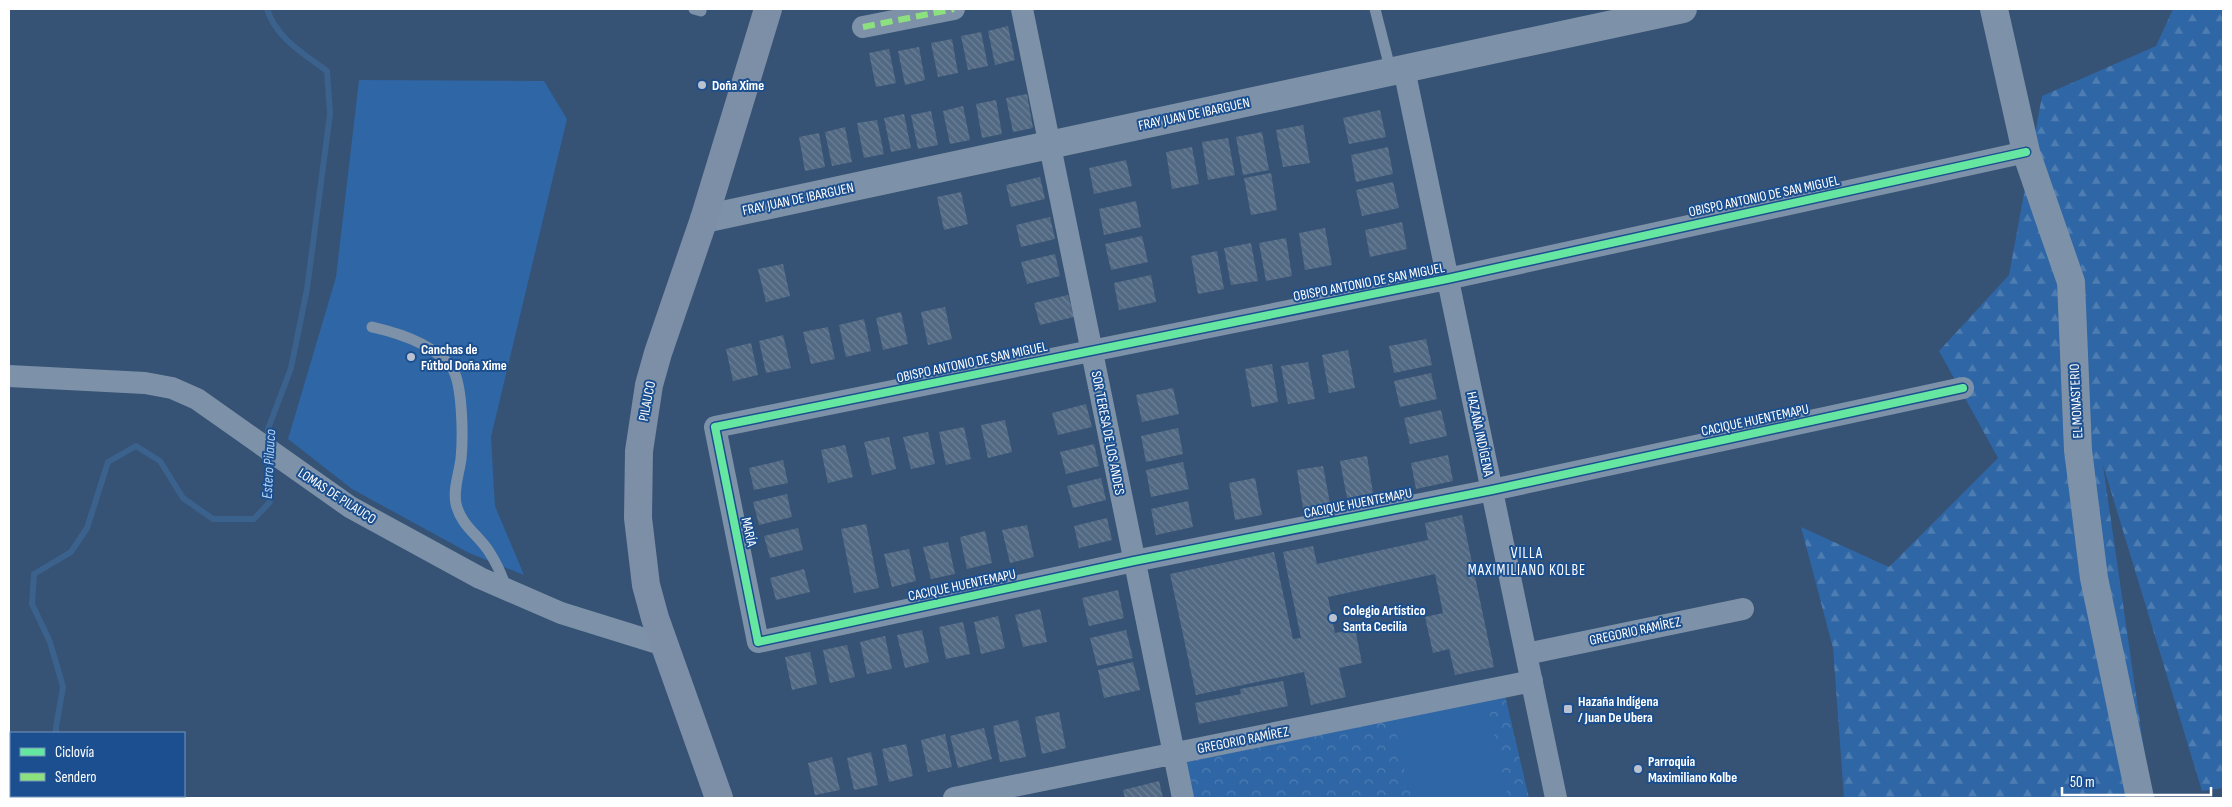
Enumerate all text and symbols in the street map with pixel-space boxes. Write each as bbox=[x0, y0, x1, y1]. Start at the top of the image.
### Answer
place label: Doña Xime bbox=[712, 77, 764, 94]
marker: Doña Xime bbox=[696, 79, 708, 91]
street label: FRAY JUAN DE IBARGUEN bbox=[1137, 94, 1251, 134]
street label: OBISPO ANTONIO DE SAN MIGUEL bbox=[1687, 172, 1841, 220]
street label: FRAY JUAN DE IBARGUEN bbox=[741, 179, 855, 219]
street label: OBISPO ANTONIO DE SAN MIGUEL bbox=[1292, 259, 1446, 305]
street label: OBISPO ANTONIO DE SAN MIGUEL bbox=[895, 338, 1049, 386]
place label: Canchas de Fútbol Doña Xime bbox=[421, 341, 507, 374]
marker: Canchas de Fútbol Doña Xime bbox=[405, 351, 417, 363]
street label: EL MONASTERIO bbox=[2066, 363, 2086, 439]
street label: SOR TERESA DE LOS ANDES bbox=[1088, 369, 1128, 497]
street label: PILAUCO bbox=[635, 379, 659, 422]
street label: HAZAÑA INDÍGENA bbox=[1463, 390, 1497, 479]
street label: CACIQUE HUENTEMAPU bbox=[1700, 400, 1810, 440]
water label: Estero Pilauco bbox=[258, 429, 280, 499]
street label: LOMAS DE PILAUCO bbox=[295, 464, 379, 528]
street label: CACIQUE HUENTEMAPU bbox=[1303, 484, 1414, 522]
street label: MARÍA bbox=[738, 516, 761, 549]
district label: VILLA MAXIMILIANO KOLBE bbox=[1468, 544, 1586, 580]
street label: CACIQUE HUENTEMAPU bbox=[907, 565, 1017, 605]
place label: Colegio Artístico Santa Cecilia bbox=[1343, 602, 1426, 635]
marker: Colegio Artístico Santa Cecilia bbox=[1327, 612, 1339, 624]
street label: GREGORIO RAMÍREZ bbox=[1588, 613, 1682, 649]
place label: Hazaña Indígena / Juan De Ubera bbox=[1578, 693, 1659, 726]
marker: Hazaña Indígena / Juan De Ubera bbox=[1562, 703, 1574, 715]
street label: GREGORIO RAMÍREZ bbox=[1196, 723, 1290, 757]
legend bbox=[10, 732, 185, 797]
text: Ciclovía bbox=[55, 743, 95, 762]
place label: Parroquia Maximiliano Kolbe bbox=[1648, 753, 1737, 786]
marker: Parroquia Maximiliano Kolbe bbox=[1632, 763, 1644, 775]
scale bar bbox=[2062, 764, 2211, 796]
text: Sendero bbox=[55, 768, 96, 787]
text: 50 m bbox=[2070, 773, 2095, 792]

